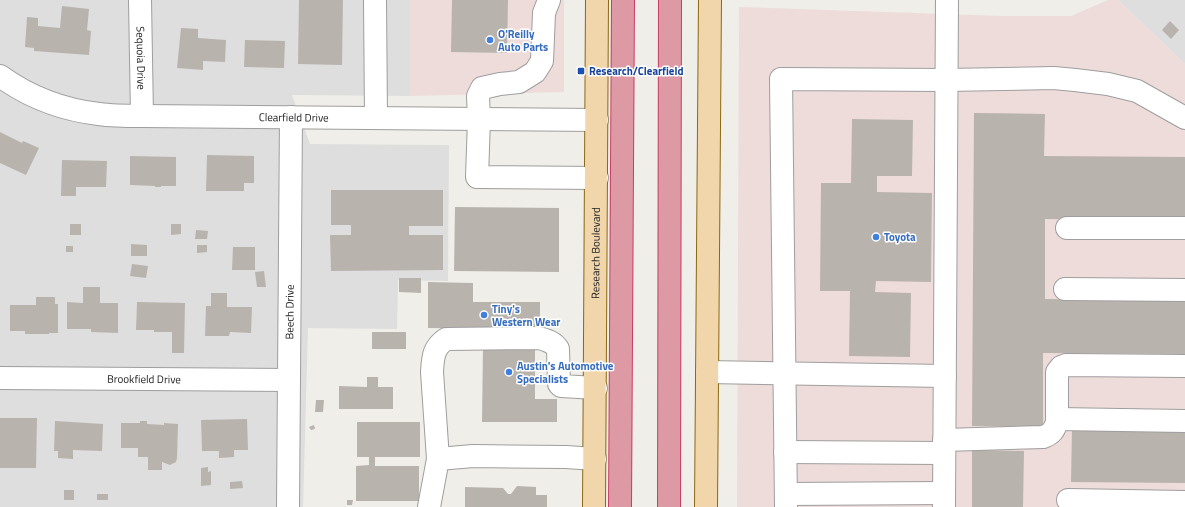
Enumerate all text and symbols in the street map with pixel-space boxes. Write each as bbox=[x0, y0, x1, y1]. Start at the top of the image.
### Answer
street label: Sequoia Drive bbox=[132, 26, 150, 90]
place label: O'Reilly Auto Parts bbox=[498, 26, 548, 55]
marker: O'Reilly Auto Parts bbox=[485, 35, 495, 45]
place label: Research/Clearfield bbox=[589, 63, 684, 79]
marker: Research/Clearfield bbox=[576, 66, 586, 76]
street label: Clearfield Drive bbox=[259, 109, 329, 126]
street label: Research Boulevard bbox=[587, 207, 604, 299]
place label: Toyota bbox=[884, 229, 916, 245]
marker: Toyota bbox=[871, 232, 881, 242]
street label: Beech Drive bbox=[281, 284, 298, 340]
place label: Tiny's Western Wear bbox=[492, 301, 560, 330]
marker: Tiny's Western Wear bbox=[479, 310, 489, 320]
place label: Austin's Automotive Specialists bbox=[517, 358, 614, 387]
marker: Austin's Automotive Specialists bbox=[504, 367, 514, 377]
street label: Brookfield Drive bbox=[107, 371, 181, 387]

